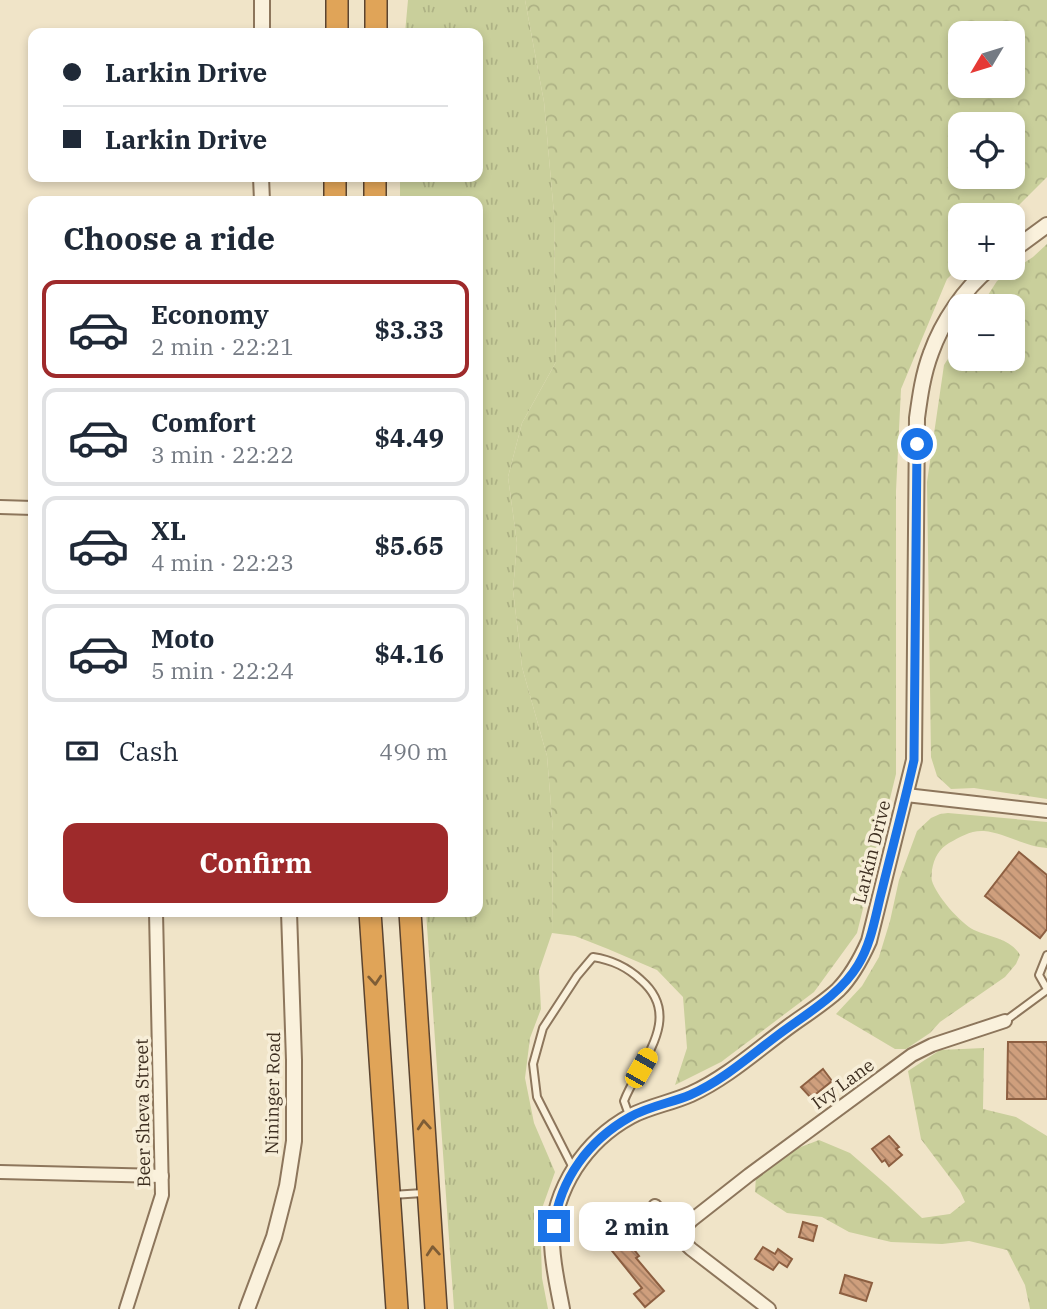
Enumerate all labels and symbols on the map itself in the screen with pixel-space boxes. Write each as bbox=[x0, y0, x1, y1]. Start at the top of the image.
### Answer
north arrow bbox=[948, 21, 1026, 98]
route start bbox=[901, 428, 933, 460]
street label: Larkin Drive bbox=[848, 798, 895, 906]
one-way arrow bbox=[367, 975, 382, 986]
street label: Nininger Road bbox=[260, 1031, 285, 1155]
street label: Beer Sheva Street bbox=[130, 1038, 155, 1188]
car bbox=[622, 1045, 661, 1091]
street label: Ivy Lane bbox=[807, 1053, 878, 1114]
one-way arrow bbox=[417, 1119, 432, 1130]
callout: 2 min bbox=[578, 1202, 694, 1250]
route end bbox=[538, 1210, 570, 1242]
one-way arrow bbox=[425, 1245, 440, 1256]

